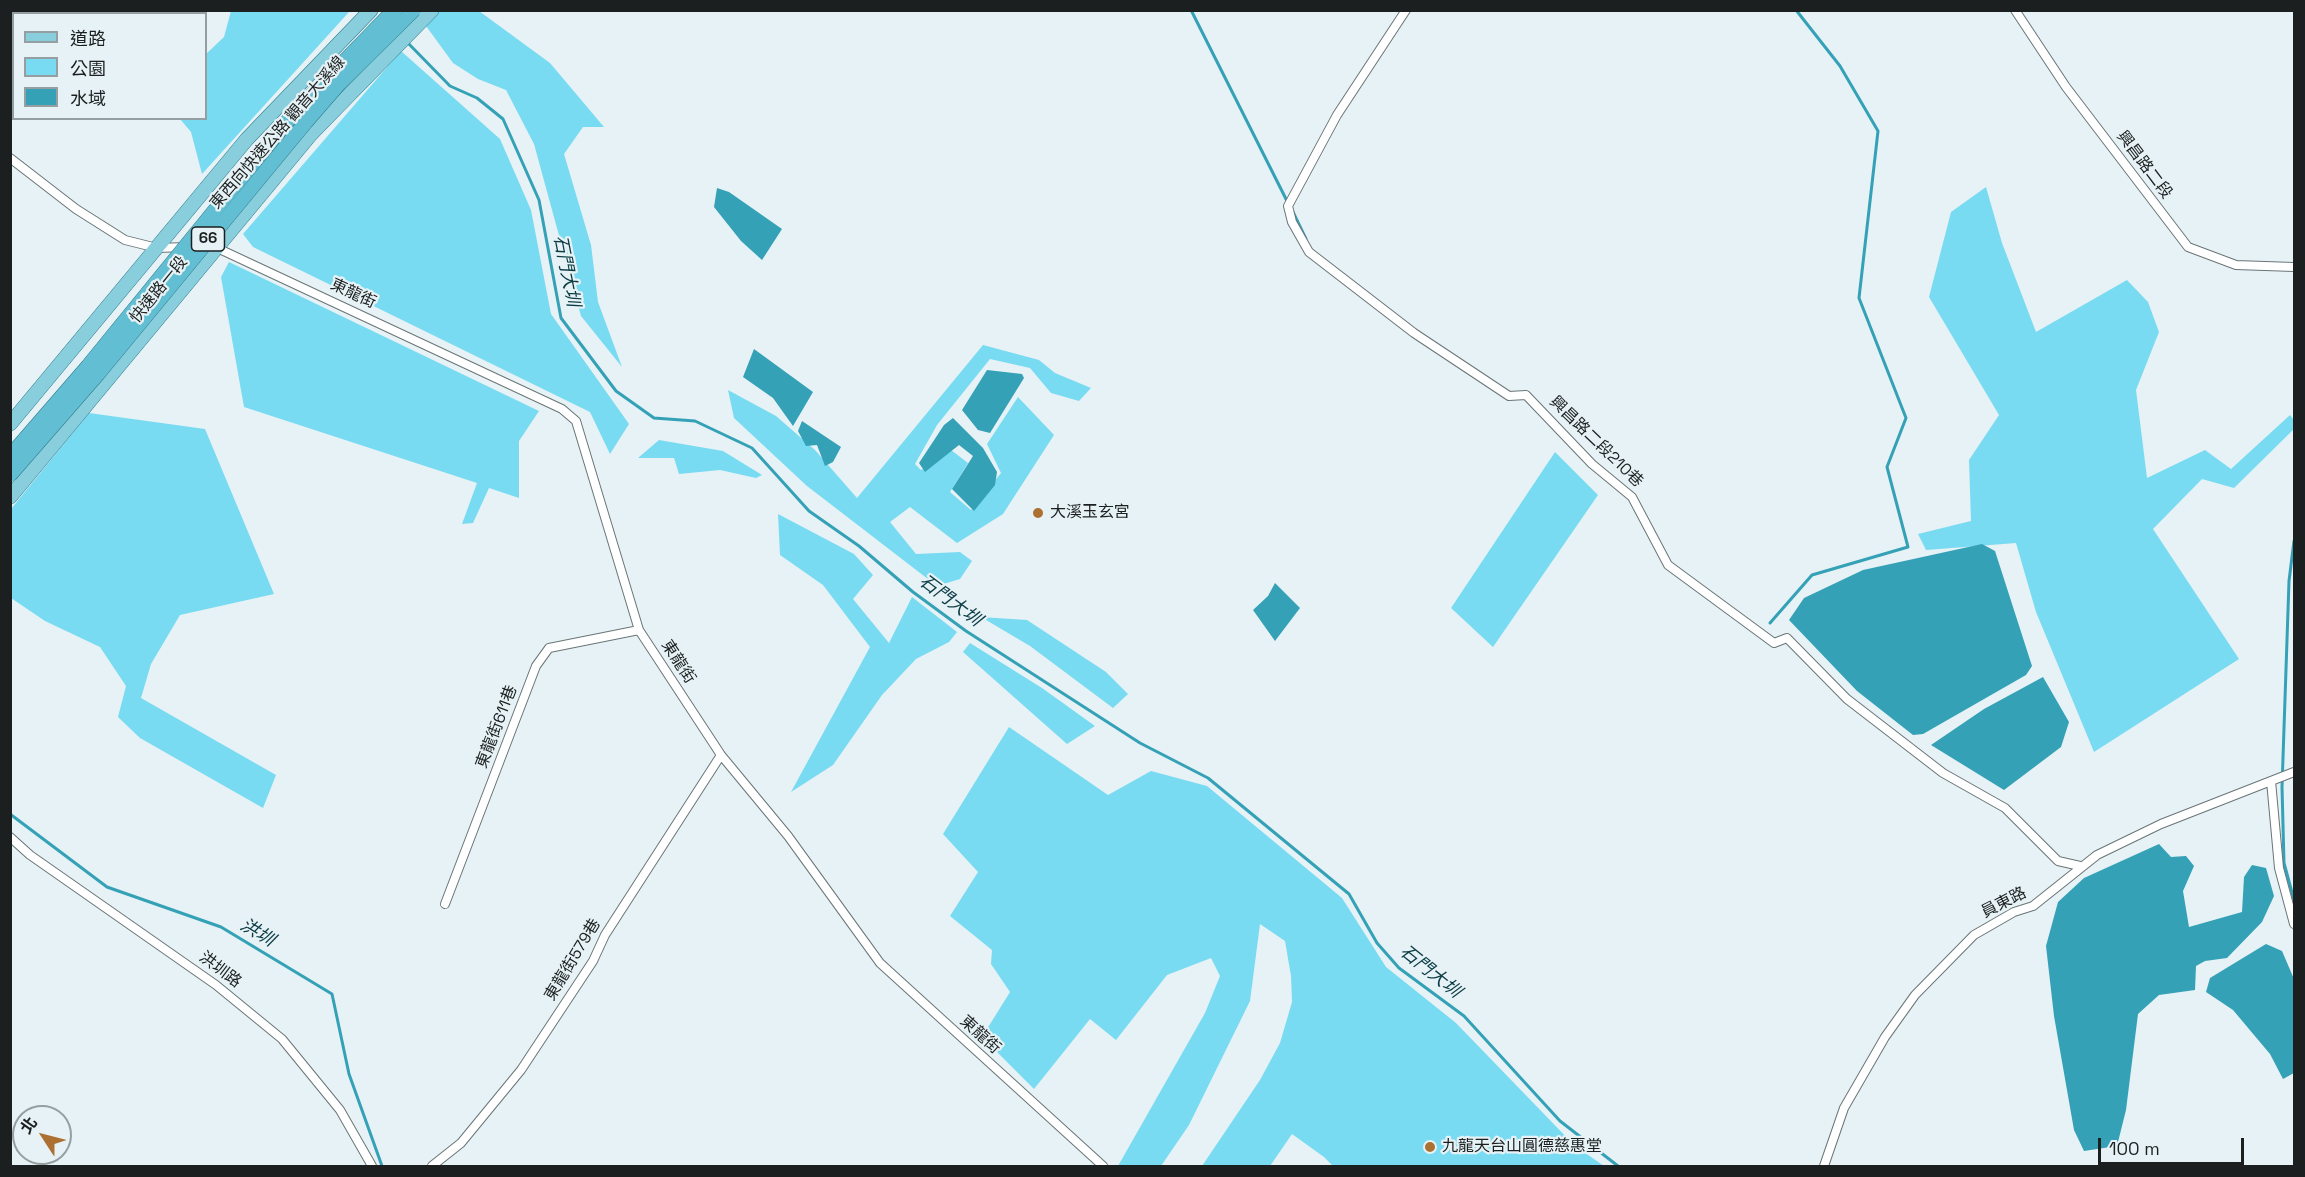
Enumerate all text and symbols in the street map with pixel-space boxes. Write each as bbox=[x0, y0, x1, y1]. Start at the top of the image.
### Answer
legend bbox=[12, 12, 207, 120]
text: 道路 bbox=[70, 27, 106, 50]
street label: 東西向快速公路 觀音大溪線 bbox=[206, 53, 350, 213]
text: 公園 bbox=[70, 57, 106, 80]
text: 水域 bbox=[70, 87, 106, 110]
street label: 興昌路二段 bbox=[2112, 127, 2176, 203]
road number: 66 bbox=[192, 227, 224, 251]
water label: 石門大圳 bbox=[549, 234, 583, 308]
street label: 快速路一段 bbox=[126, 253, 192, 327]
street label: 東龍街 bbox=[327, 275, 379, 313]
street label: 興昌路二段210巷 bbox=[1545, 393, 1647, 491]
place label: 大溪玉玄宮 bbox=[1050, 503, 1130, 523]
marker: 大溪玉玄宮 bbox=[1031, 506, 1045, 520]
water label: 石門大圳 bbox=[915, 571, 985, 631]
street label: 東龍街 bbox=[657, 637, 699, 687]
street label: 東龍街611巷 bbox=[472, 683, 522, 771]
street label: 員東路 bbox=[1978, 884, 2030, 922]
water label: 洪圳 bbox=[236, 914, 278, 952]
street label: 東龍街579巷 bbox=[541, 916, 605, 1004]
water label: 石門大圳 bbox=[1395, 941, 1465, 1003]
street label: 洪圳路 bbox=[195, 948, 245, 992]
street label: 東龍街 bbox=[956, 1012, 1004, 1058]
north arrow bbox=[12, 1105, 72, 1165]
text: 北 bbox=[15, 1113, 42, 1138]
scale bar bbox=[2101, 1126, 2246, 1164]
place label: 九龍天台山圓德慈惠堂 bbox=[1442, 1137, 1602, 1157]
text: 100 m bbox=[2109, 1137, 2160, 1160]
marker: 九龍天台山圓德慈惠堂 bbox=[1423, 1140, 1437, 1154]

